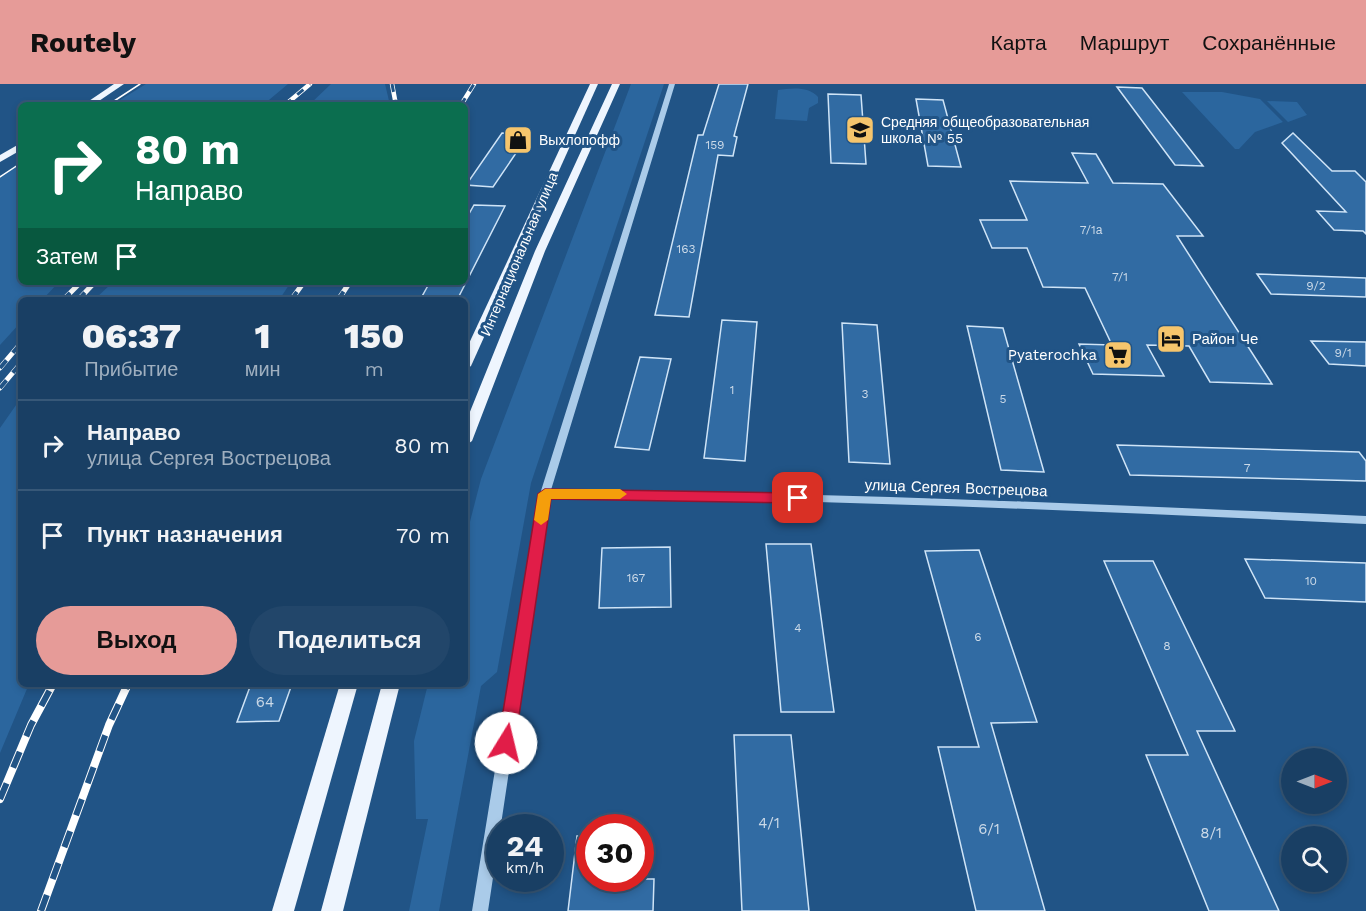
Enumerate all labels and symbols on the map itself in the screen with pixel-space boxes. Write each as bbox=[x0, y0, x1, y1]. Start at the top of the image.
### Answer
school or university icon: Средняя общеобразовательная школа № 55 bbox=[844, 114, 876, 146]
place label: Средняя общеобразовательная школа № 55 bbox=[881, 114, 1089, 146]
shop icon: Выхлопофф bbox=[502, 124, 534, 156]
place label: Выхлопофф bbox=[539, 132, 620, 148]
house number: 159 bbox=[705, 138, 725, 152]
street label: Интернациональная улица bbox=[477, 170, 561, 338]
house number: 7/1а bbox=[1080, 223, 1103, 237]
house number: 163 bbox=[677, 242, 695, 256]
house number: 7/1 bbox=[1112, 270, 1128, 284]
house number: 9/2 bbox=[1306, 279, 1326, 293]
hotel icon: Район Че bbox=[1155, 323, 1187, 355]
place label: Район Че bbox=[1192, 330, 1258, 348]
supermarket icon: Pyaterochka bbox=[1102, 339, 1134, 371]
place label: Pyaterochka bbox=[1008, 346, 1097, 364]
house number: 9/1 bbox=[1334, 346, 1352, 360]
house number: 1 bbox=[730, 383, 734, 397]
house number: 3 bbox=[862, 387, 869, 401]
house number: 5 bbox=[1000, 392, 1007, 406]
house number: 7 bbox=[1244, 461, 1251, 475]
pin bbox=[772, 472, 823, 523]
street label: улица Сергея Вострецова bbox=[864, 476, 1048, 500]
house number: 167 bbox=[627, 571, 646, 585]
house number: 10 bbox=[1305, 574, 1317, 588]
house number: 4 bbox=[794, 621, 802, 635]
house number: 6 bbox=[974, 630, 982, 644]
house number: 8 bbox=[1163, 639, 1171, 653]
house number: 64 bbox=[256, 693, 274, 711]
position arrow bbox=[474, 711, 538, 775]
north arrow bbox=[1281, 748, 1347, 814]
speed limit sign: 30 bbox=[576, 814, 654, 892]
house number: 4/1 bbox=[758, 814, 780, 832]
house number: 6/1 bbox=[978, 820, 1000, 838]
house number: 8/1 bbox=[1200, 824, 1222, 842]

